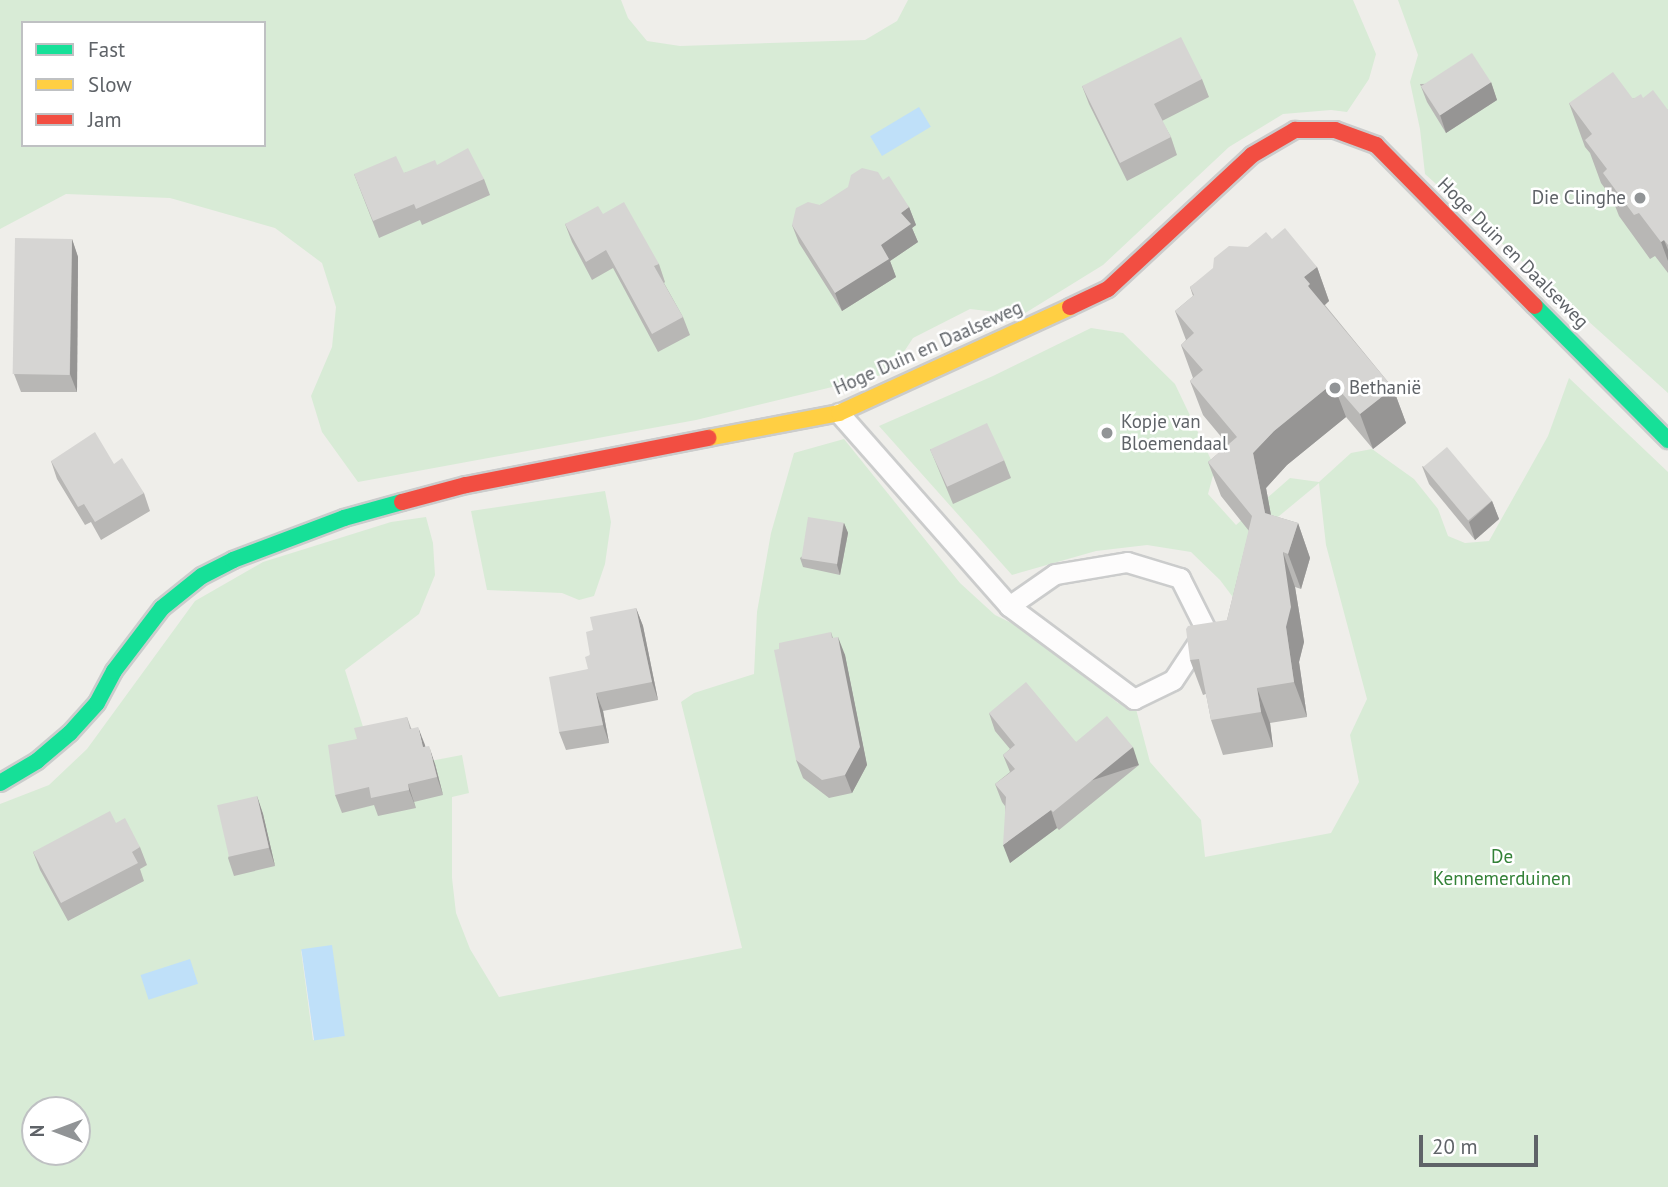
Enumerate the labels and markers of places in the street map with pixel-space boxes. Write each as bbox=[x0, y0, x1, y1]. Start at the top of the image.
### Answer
place label: Die Clinghe bbox=[1532, 187, 1626, 209]
marker: Die Clinghe bbox=[1632, 190, 1648, 206]
place label: Bethanië bbox=[1349, 377, 1421, 399]
marker: Bethanië bbox=[1327, 380, 1343, 396]
place label: Kopje van Bloemendaal bbox=[1121, 411, 1228, 455]
marker: Kopje van Bloemendaal bbox=[1099, 425, 1115, 441]

